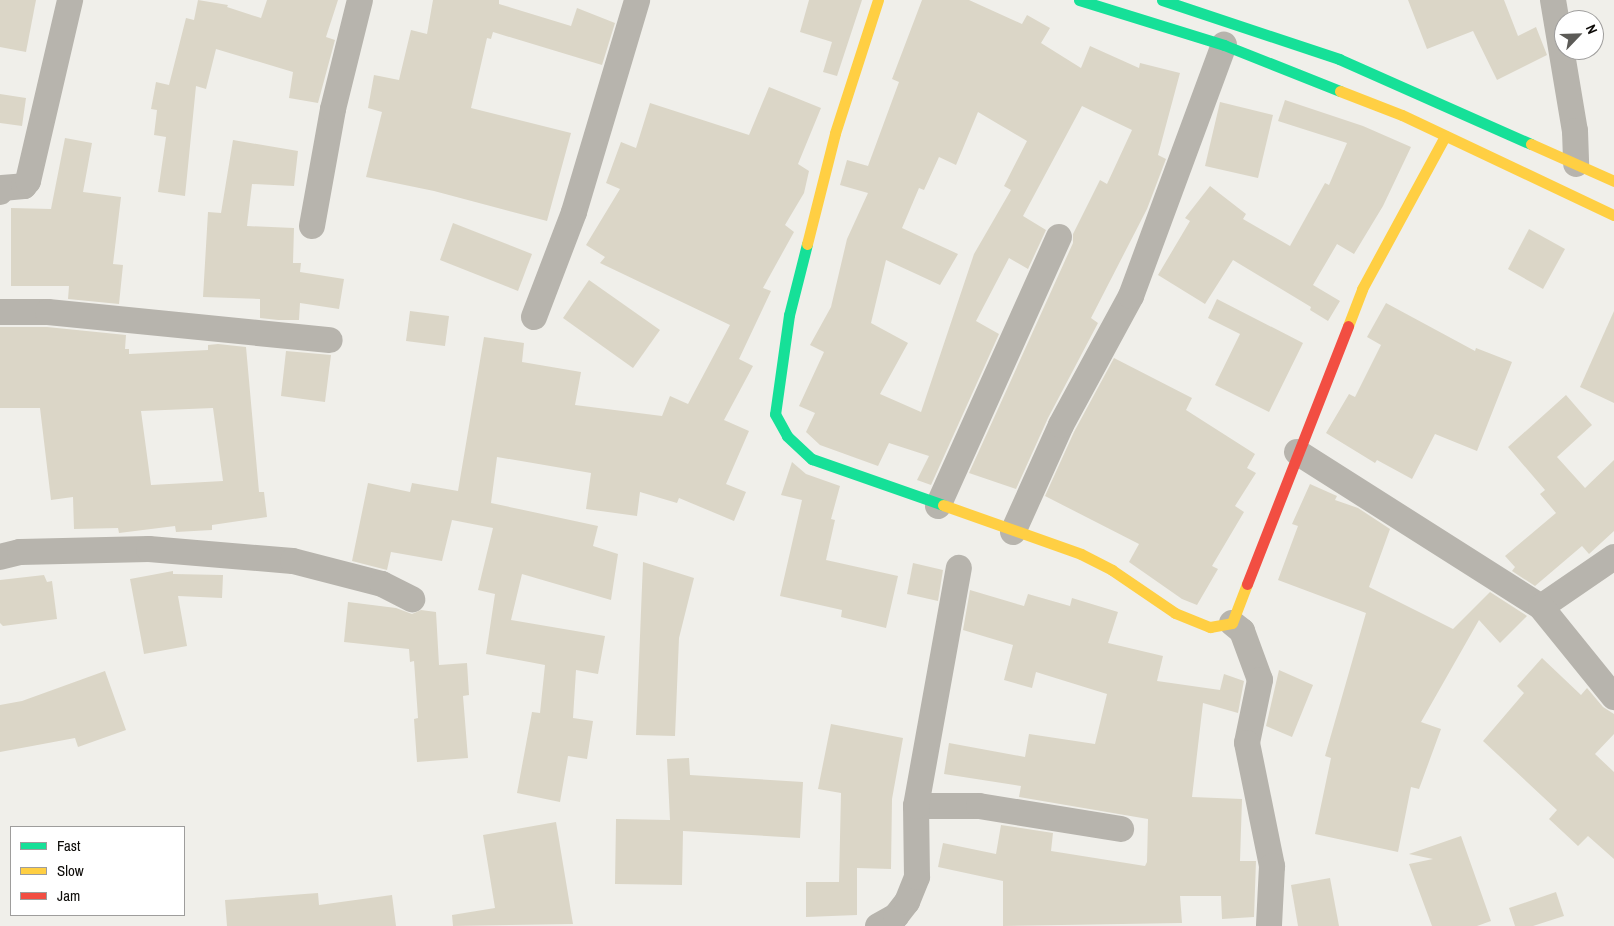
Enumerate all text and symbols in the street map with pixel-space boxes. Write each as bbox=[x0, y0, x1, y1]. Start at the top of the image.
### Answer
north arrow bbox=[1554, 10, 1604, 60]
text: N bbox=[1582, 22, 1602, 37]
legend bbox=[10, 826, 185, 916]
text: Fast bbox=[57, 835, 80, 856]
text: Slow bbox=[57, 860, 84, 881]
text: Jam bbox=[57, 885, 80, 906]

